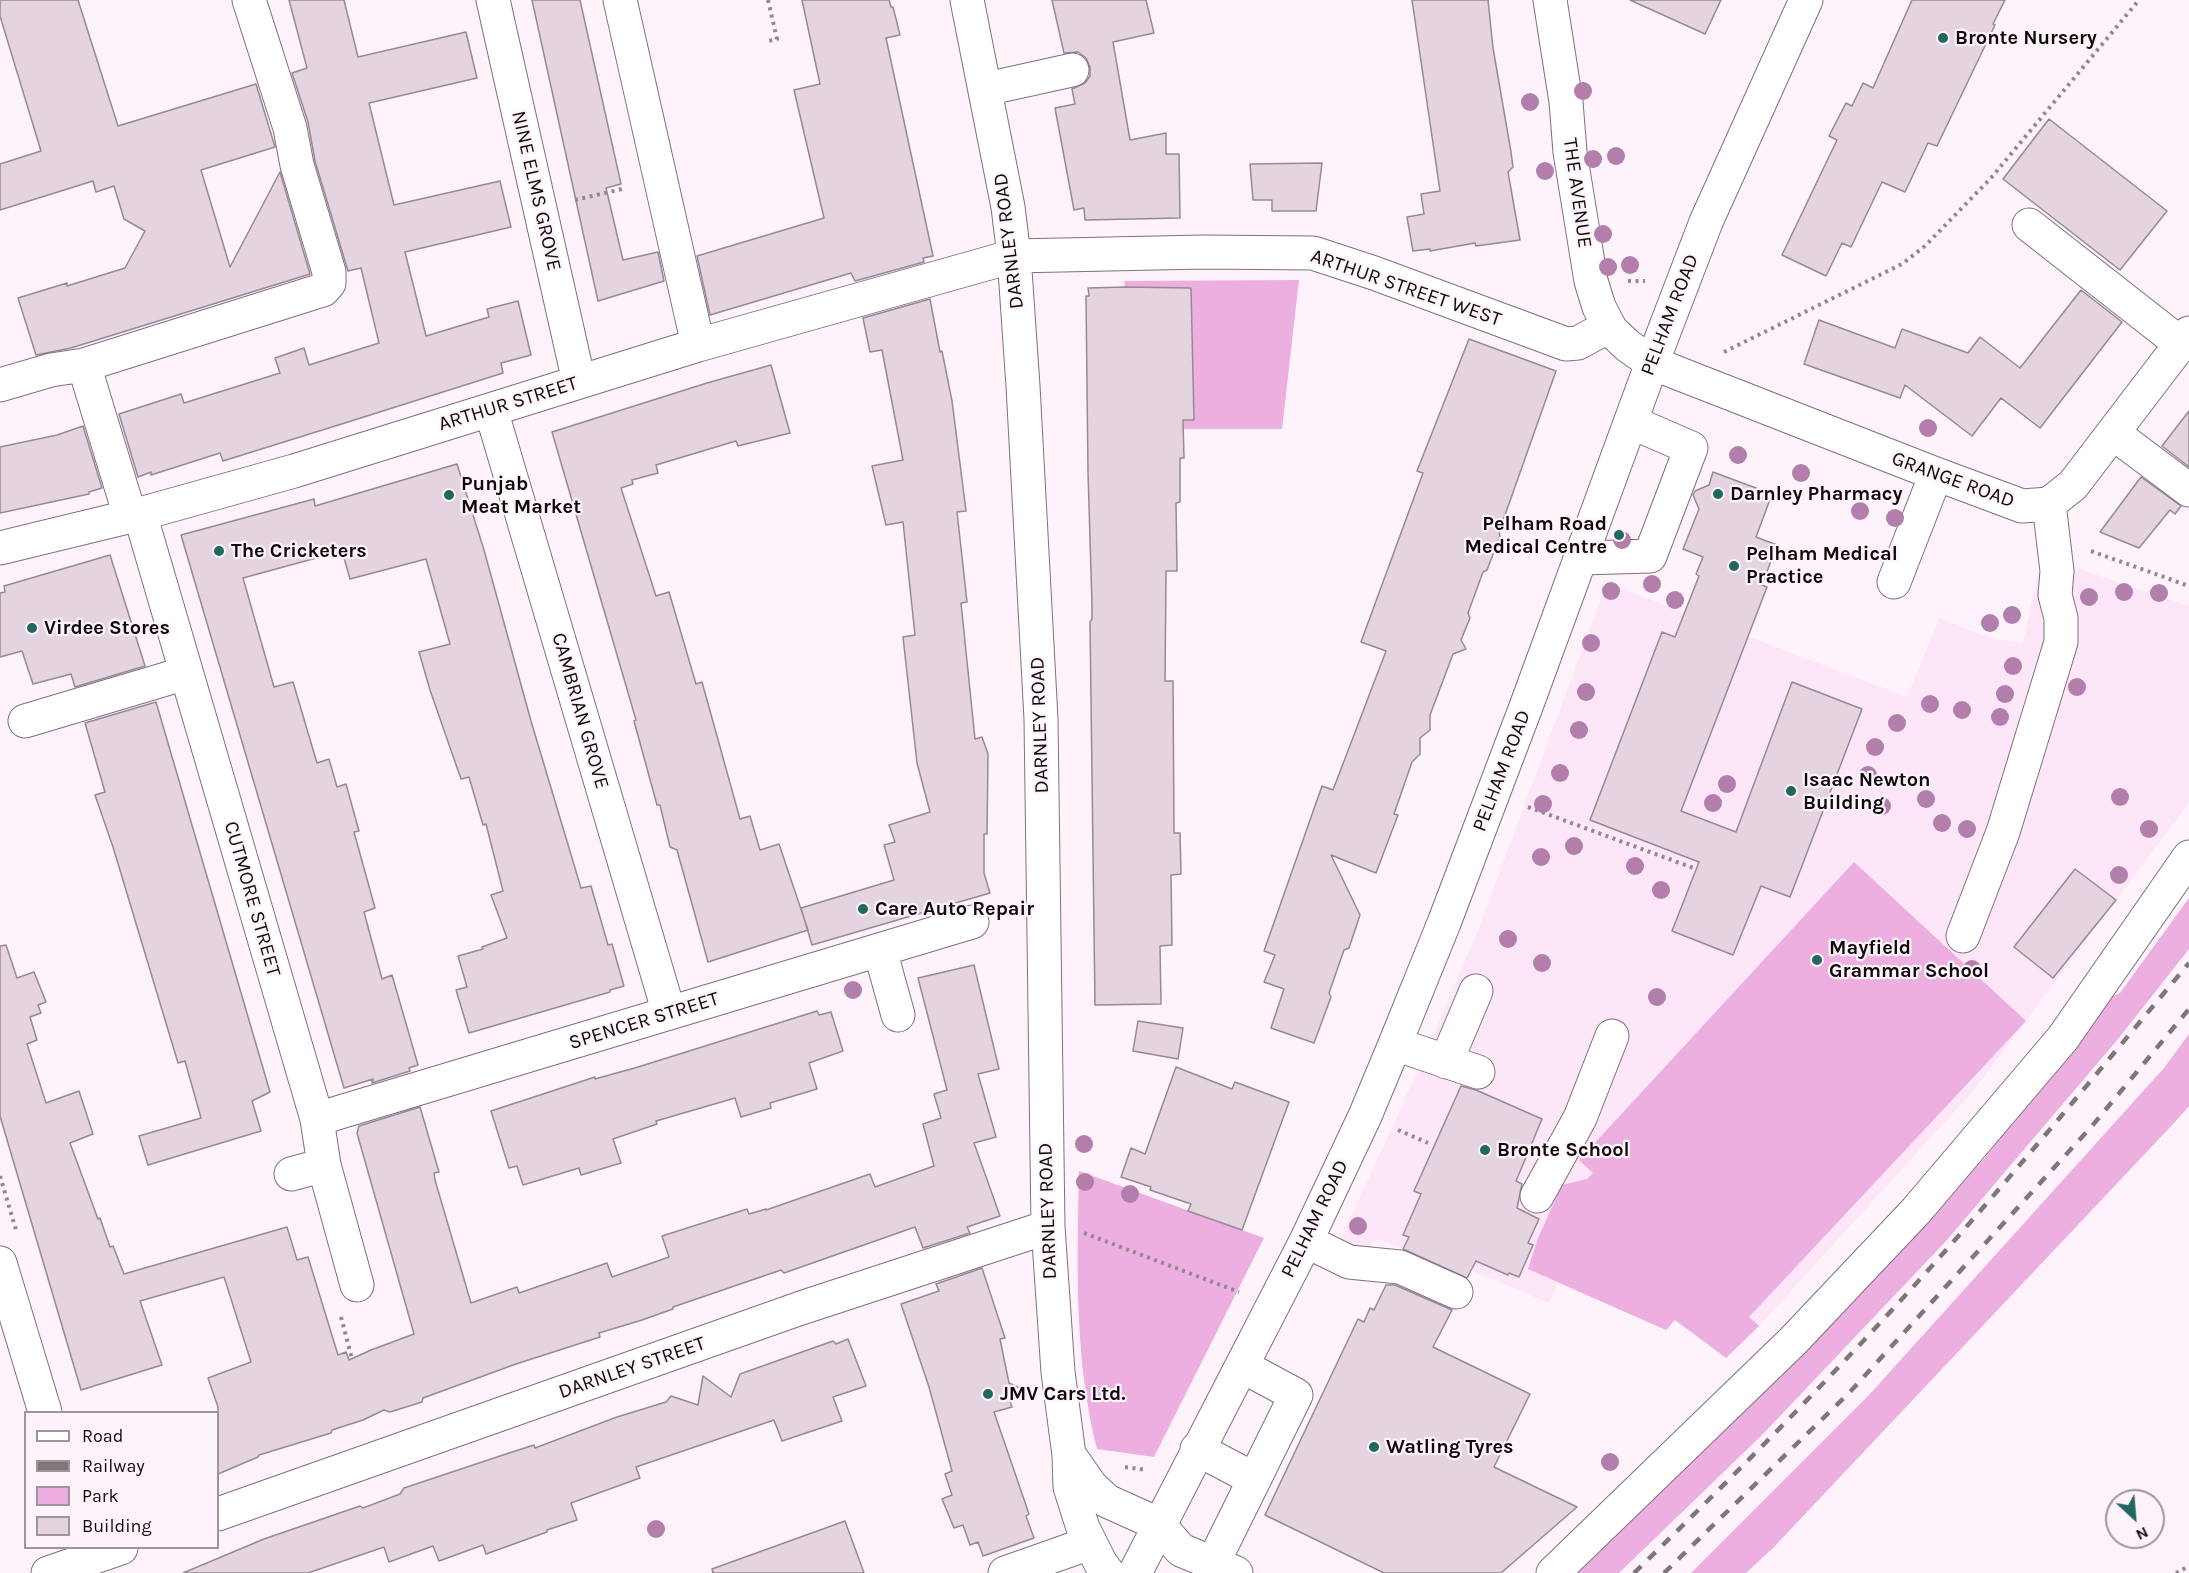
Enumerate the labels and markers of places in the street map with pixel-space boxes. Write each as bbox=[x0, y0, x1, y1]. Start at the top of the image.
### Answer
place label: Bronte Nursery bbox=[1955, 26, 2097, 50]
marker: Bronte Nursery bbox=[1936, 31, 1950, 45]
place label: Punjab Meat Market bbox=[461, 472, 581, 519]
place label: Darnley Pharmacy bbox=[1730, 482, 1903, 506]
marker: Darnley Pharmacy bbox=[1711, 487, 1725, 501]
marker: Punjab Meat Market bbox=[442, 488, 456, 502]
place label: Pelham Road Medical Centre bbox=[1465, 512, 1607, 559]
marker: Pelham Road Medical Centre bbox=[1612, 528, 1626, 542]
place label: The Cricketers bbox=[231, 539, 367, 563]
place label: Pelham Medical Practice bbox=[1746, 542, 1898, 589]
marker: The Cricketers bbox=[212, 544, 226, 558]
marker: Pelham Medical Practice bbox=[1727, 559, 1741, 573]
place label: Virdee Stores bbox=[44, 616, 170, 640]
marker: Virdee Stores bbox=[25, 621, 39, 635]
place label: Isaac Newton Building bbox=[1803, 768, 1930, 815]
marker: Isaac Newton Building bbox=[1784, 784, 1798, 798]
place label: Care Auto Repair bbox=[875, 897, 1034, 921]
marker: Care Auto Repair bbox=[856, 902, 870, 916]
place label: Mayfield Grammar School bbox=[1829, 936, 1989, 983]
marker: Mayfield Grammar School bbox=[1810, 953, 1824, 967]
place label: Bronte School bbox=[1497, 1138, 1630, 1162]
marker: Bronte School bbox=[1478, 1143, 1492, 1157]
place label: JMV Cars Ltd. bbox=[1000, 1382, 1126, 1406]
marker: JMV Cars Ltd. bbox=[981, 1387, 995, 1401]
place label: Watling Tyres bbox=[1386, 1435, 1514, 1459]
marker: Watling Tyres bbox=[1367, 1440, 1381, 1454]

